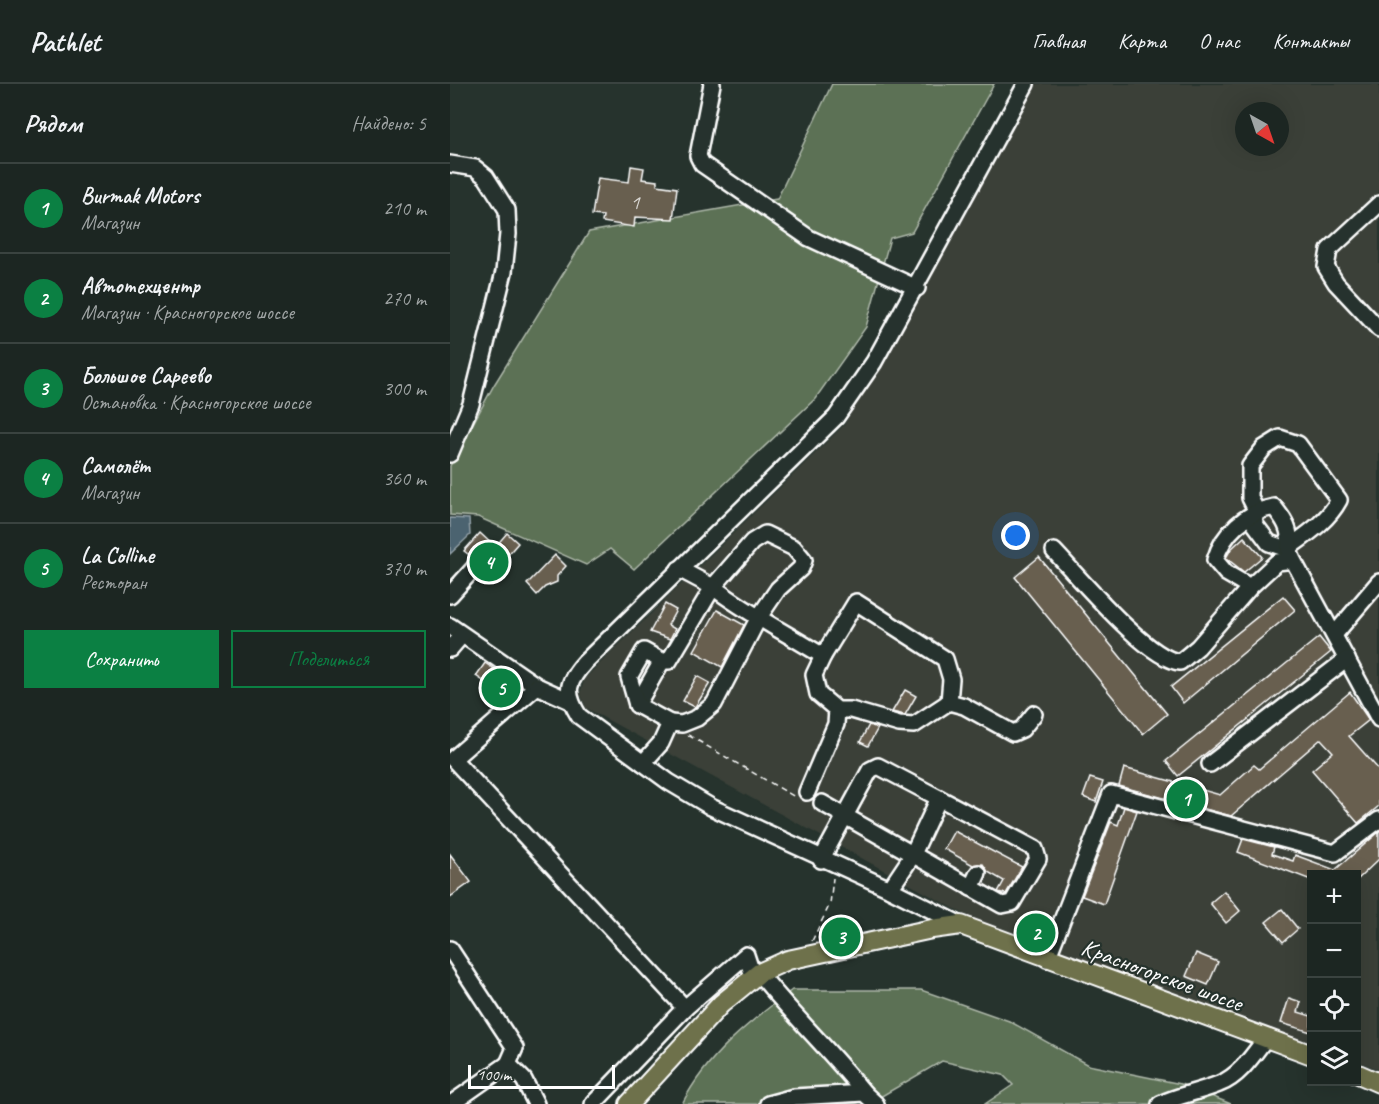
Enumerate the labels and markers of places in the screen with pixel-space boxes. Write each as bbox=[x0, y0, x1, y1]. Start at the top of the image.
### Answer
pin: 4 bbox=[470, 540, 508, 584]
pin: 5 bbox=[482, 666, 520, 710]
pin: 1 bbox=[1166, 776, 1206, 822]
pin: 2 bbox=[1016, 910, 1056, 956]
pin: 3 bbox=[822, 914, 860, 960]

